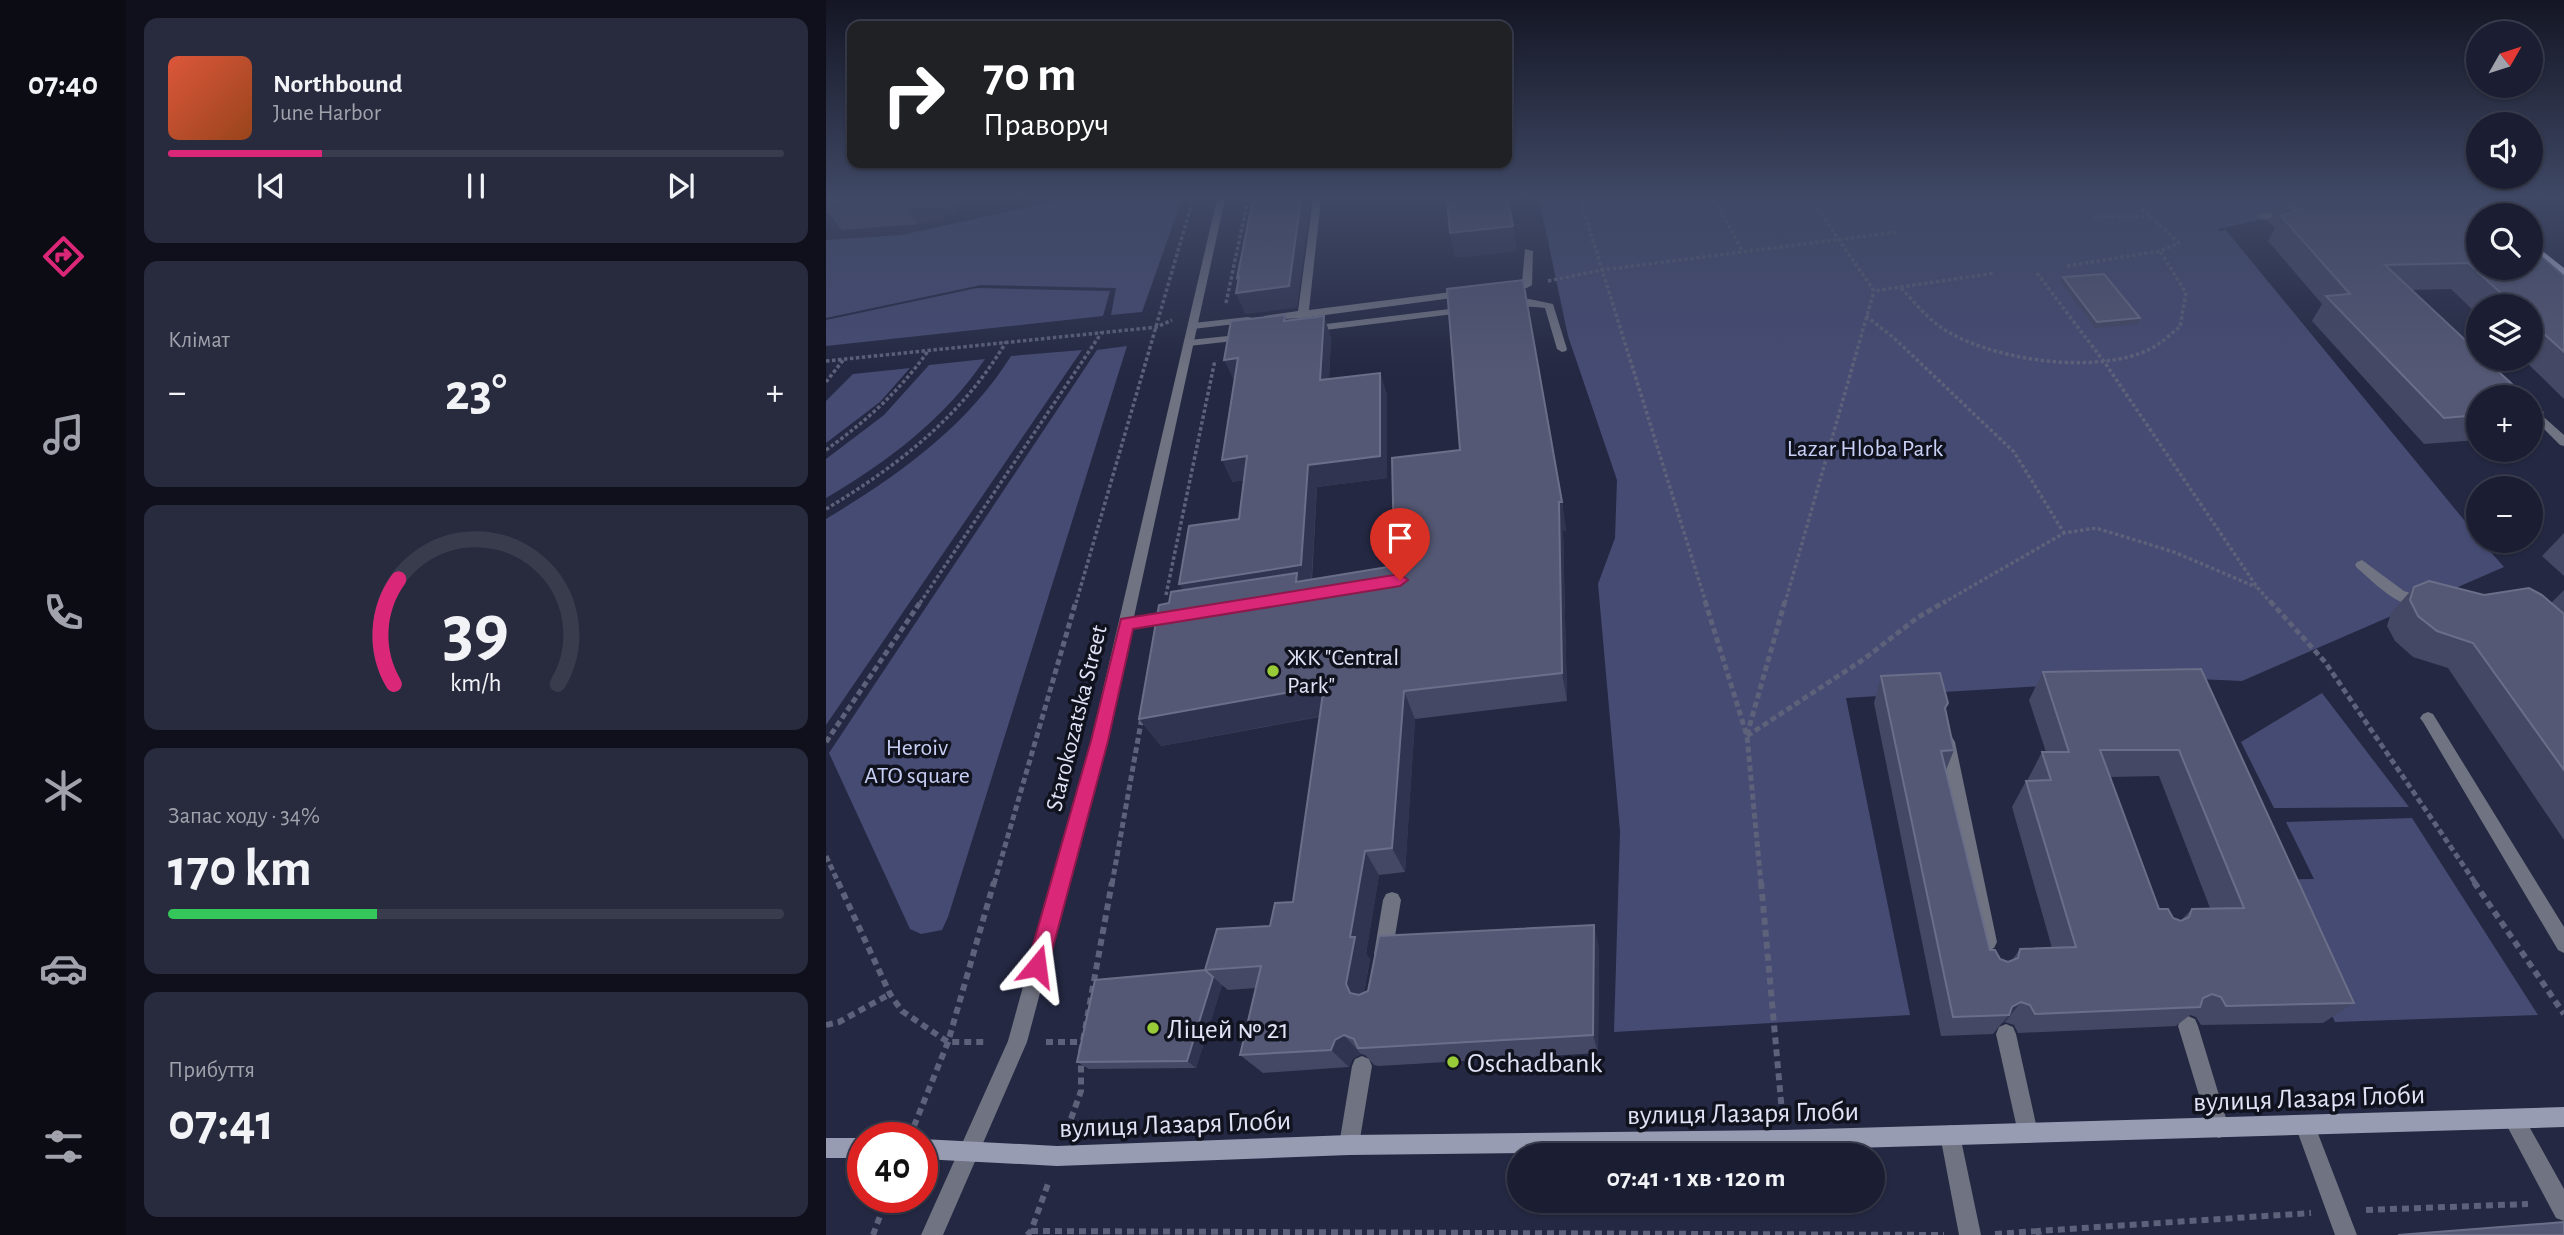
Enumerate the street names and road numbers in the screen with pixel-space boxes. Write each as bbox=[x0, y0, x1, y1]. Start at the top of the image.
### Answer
street label: Starokozatska Street bbox=[1042, 622, 1112, 814]
street label: вулиця Лазаря Глоби bbox=[2192, 1081, 2426, 1117]
street label: вулиця Лазаря Глоби bbox=[1627, 1098, 1860, 1130]
street label: вулиця Лазаря Глоби bbox=[1058, 1107, 1292, 1143]

